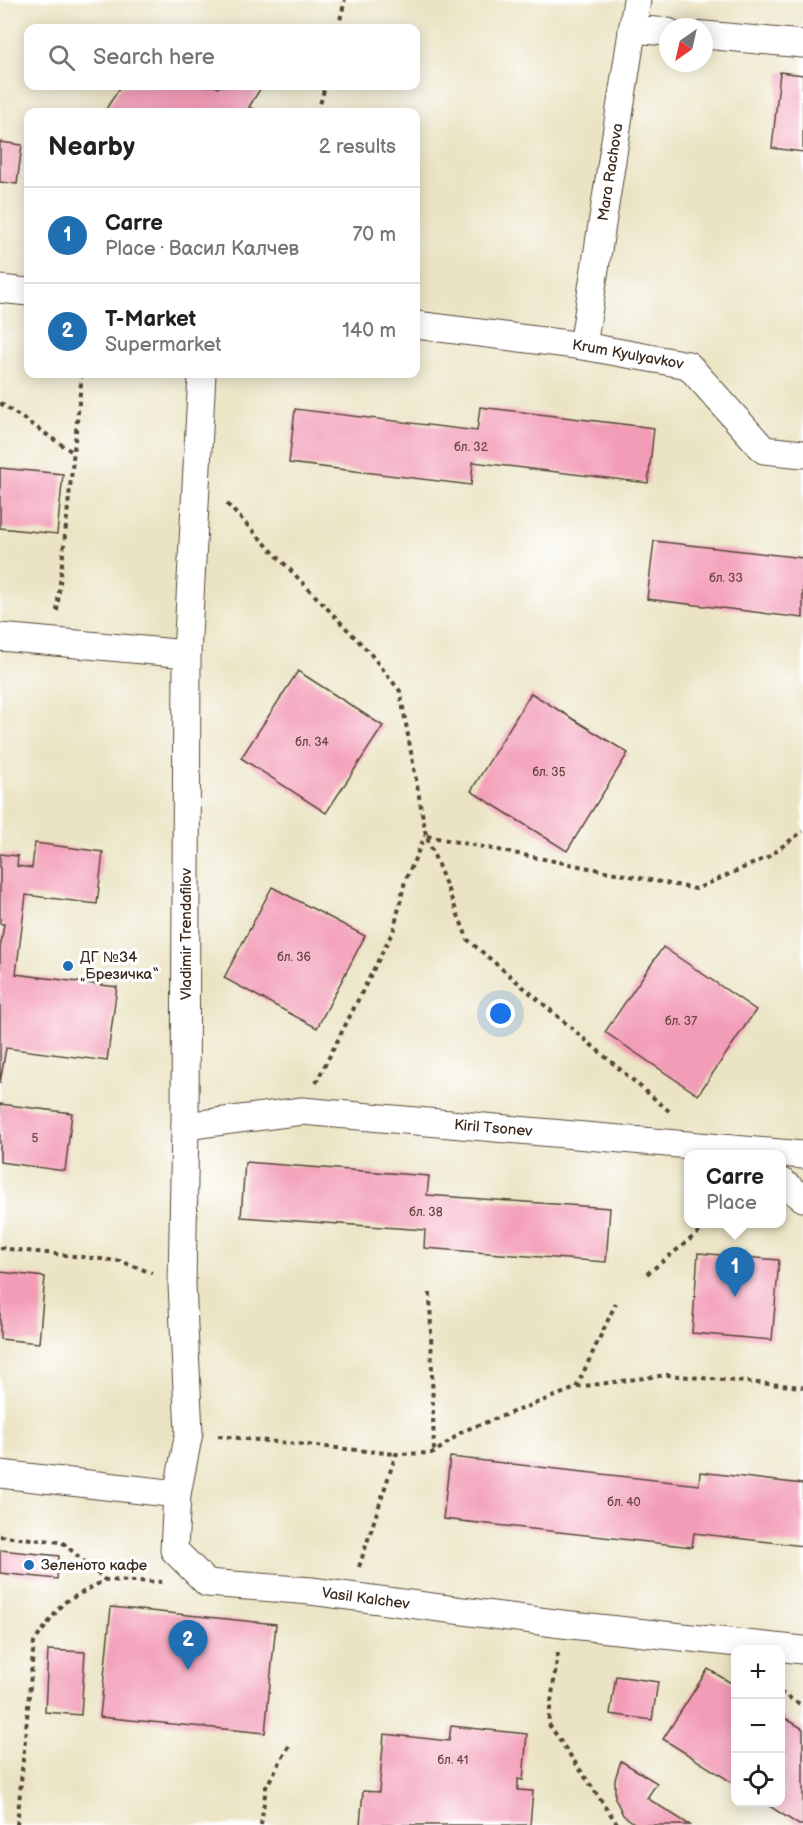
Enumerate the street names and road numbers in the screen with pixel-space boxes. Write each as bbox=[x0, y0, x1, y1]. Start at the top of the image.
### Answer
street label: Mara Rachova bbox=[594, 122, 628, 222]
street label: Krum Kyulyavkov bbox=[571, 336, 686, 374]
street label: Vladimir Trendafilov bbox=[177, 867, 196, 1000]
street label: Kiril Tsonev bbox=[453, 1115, 534, 1141]
street label: Vasil Kalchev bbox=[320, 1583, 412, 1614]

